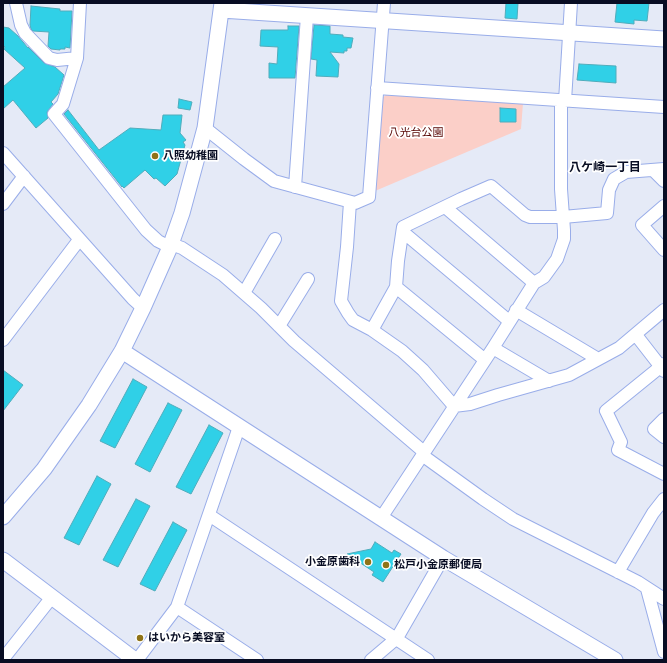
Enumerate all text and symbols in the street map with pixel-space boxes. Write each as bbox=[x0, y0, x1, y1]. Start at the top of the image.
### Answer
park label: 八光台公園 bbox=[389, 126, 443, 140]
place label: 八照幼稚園 bbox=[163, 149, 218, 163]
marker: 八照幼稚園 bbox=[150, 151, 160, 161]
district label: 八ケ崎一丁目 bbox=[569, 161, 641, 175]
place label: 小金原歯科 bbox=[305, 555, 360, 569]
marker: 小金原歯科 bbox=[363, 557, 373, 567]
place label: 松戸小金原郵便局 bbox=[394, 558, 482, 572]
marker: 松戸小金原郵便局 bbox=[381, 560, 391, 570]
place label: はいから美容室 bbox=[148, 631, 225, 645]
marker: はいから美容室 bbox=[135, 633, 145, 643]

